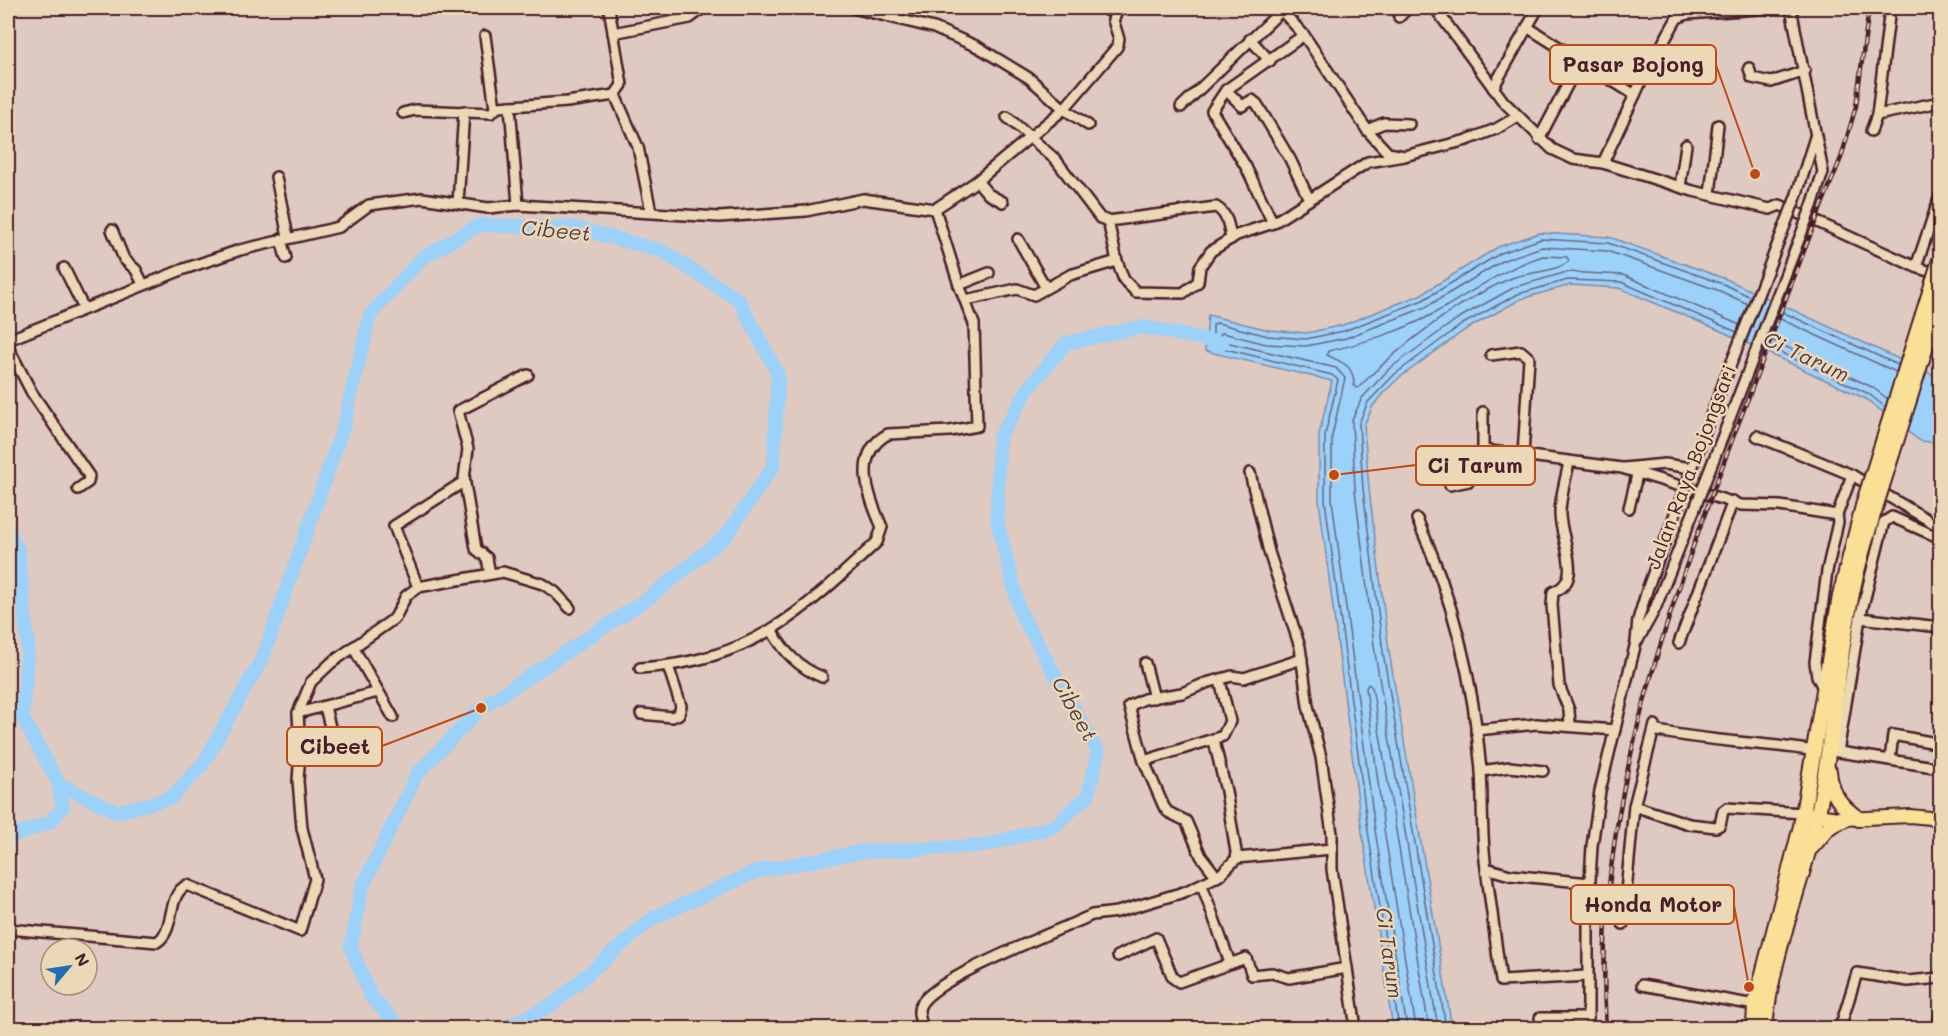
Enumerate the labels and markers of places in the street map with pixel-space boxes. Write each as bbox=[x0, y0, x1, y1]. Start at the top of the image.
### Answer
callout: Pasar Bojong bbox=[1550, 45, 1716, 84]
callout: Ci Tarum bbox=[1416, 446, 1535, 485]
callout: Cibeet bbox=[287, 727, 382, 766]
callout: Honda Motor bbox=[1571, 885, 1734, 924]

